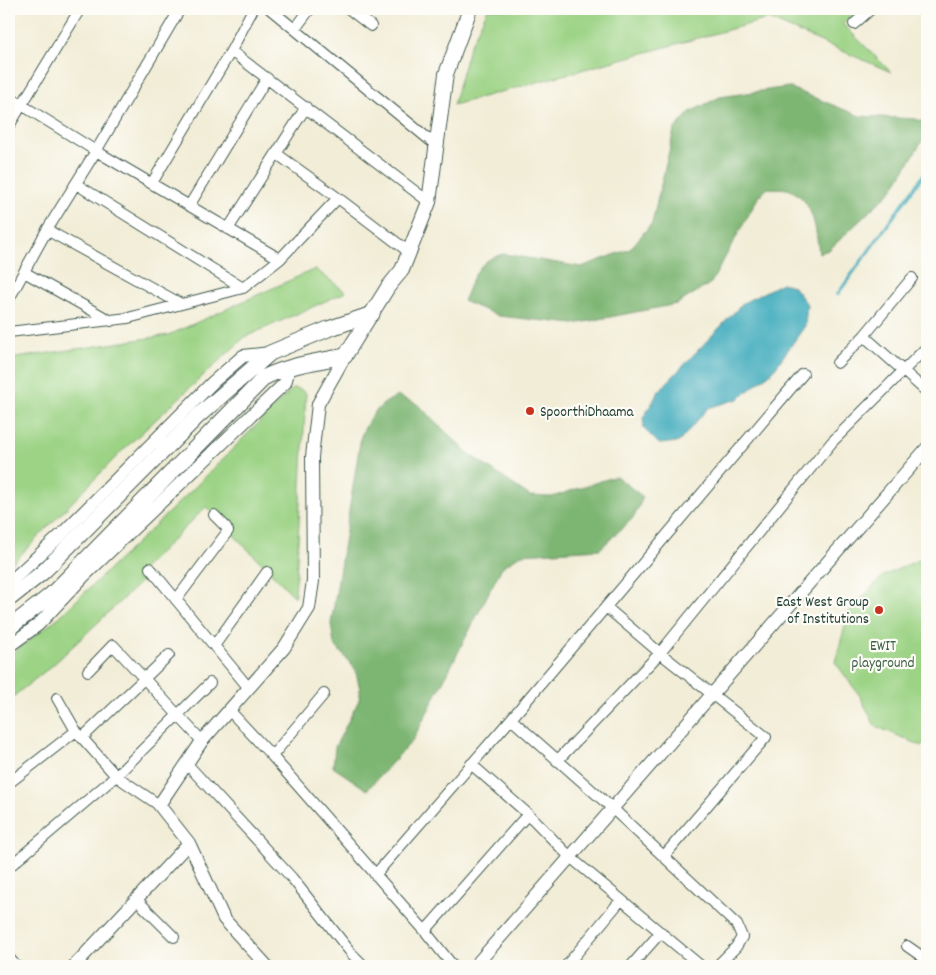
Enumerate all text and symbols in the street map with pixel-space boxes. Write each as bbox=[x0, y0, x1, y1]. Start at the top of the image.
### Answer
place label: SpoorthiDhaama bbox=[540, 402, 635, 424]
marker: SpoorthiDhaama bbox=[524, 405, 536, 417]
place label: East West Group of Institutions bbox=[776, 592, 869, 631]
marker: East West Group of Institutions bbox=[873, 604, 885, 616]
park label: EWIT playground bbox=[852, 636, 914, 675]

